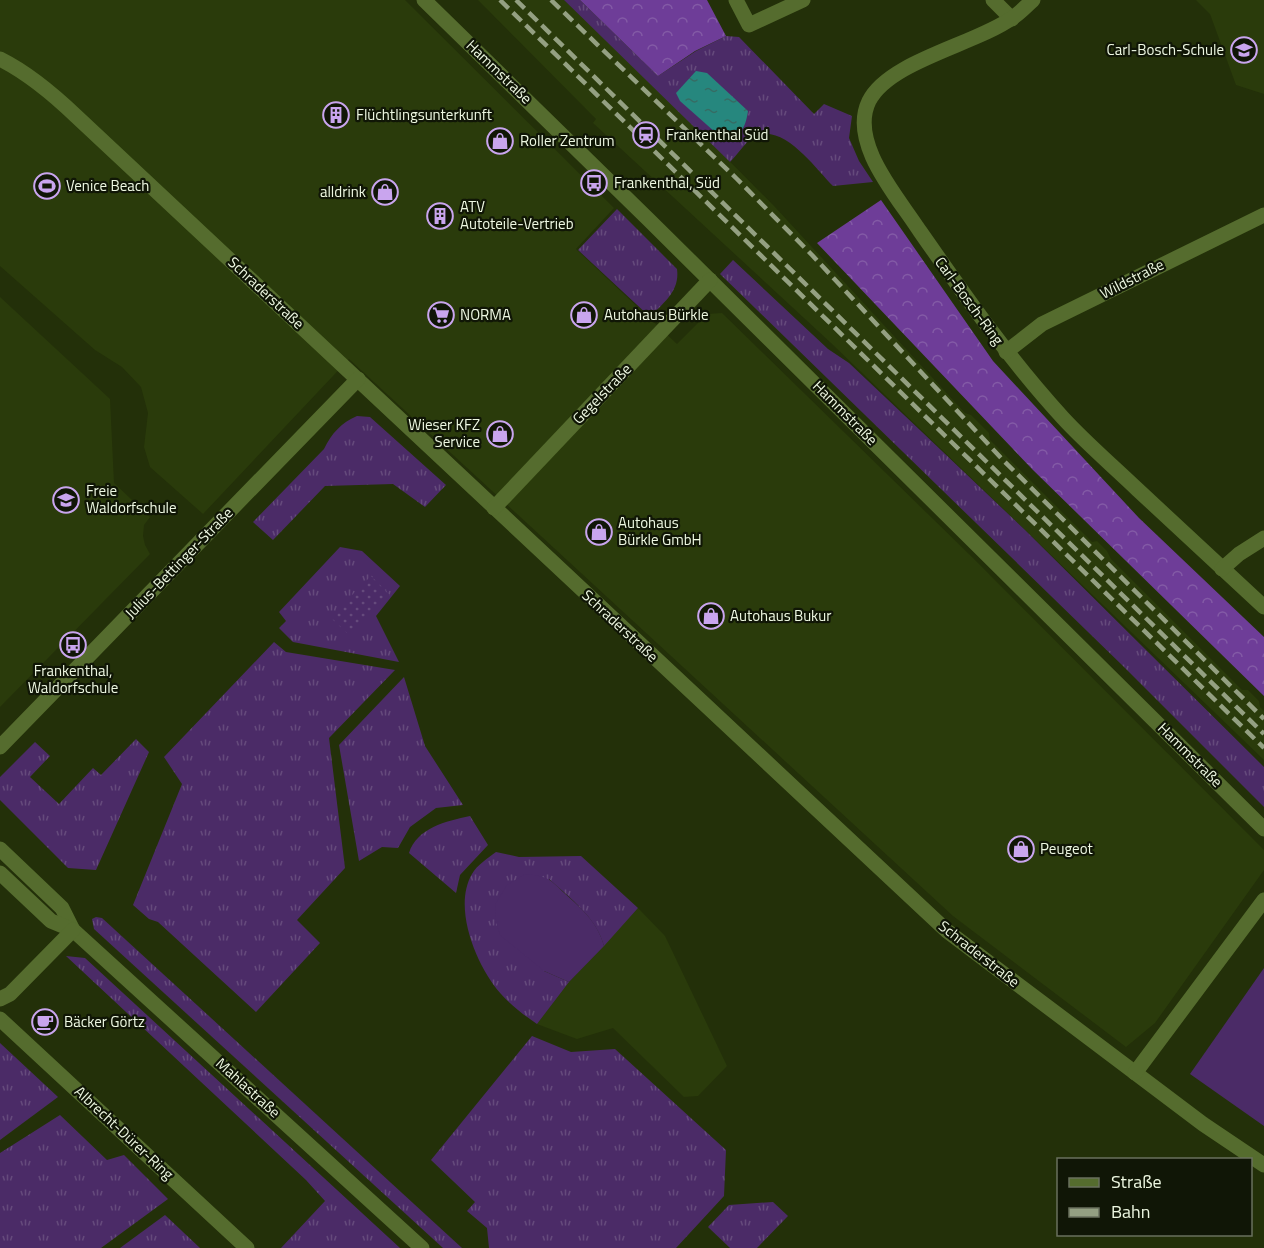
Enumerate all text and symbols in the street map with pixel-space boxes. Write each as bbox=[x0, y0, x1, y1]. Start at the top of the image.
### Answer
street label: Hammstraße bbox=[461, 34, 537, 109]
school or university icon: Carl-Bosch-Schule bbox=[1229, 35, 1259, 65]
place label: Carl-Bosch-Schule bbox=[1106, 38, 1224, 61]
building icon: Flüchtlingsunterkunft bbox=[321, 100, 351, 130]
place label: Flüchtlingsunterkunft bbox=[356, 103, 493, 126]
station icon: Frankenthal Süd bbox=[631, 120, 661, 150]
place label: Frankenthal Süd bbox=[666, 123, 769, 146]
shop icon: Roller Zentrum bbox=[485, 126, 515, 156]
place label: Roller Zentrum bbox=[520, 129, 614, 152]
bus stop icon: Frankenthal, Süd bbox=[579, 168, 609, 198]
sports icon: Venice Beach bbox=[32, 171, 62, 201]
place label: Frankenthal, Süd bbox=[614, 171, 720, 194]
place label: Venice Beach bbox=[66, 174, 149, 197]
shop icon: alldrink bbox=[370, 177, 400, 207]
place label: alldrink bbox=[320, 180, 366, 203]
place label: ATV Autoteile-Vertrieb bbox=[460, 195, 574, 235]
building icon: ATV Autoteile-Vertrieb bbox=[425, 201, 455, 231]
street label: Schraderstraße bbox=[223, 251, 310, 334]
street label: Carl-Bosch-Ring bbox=[929, 252, 1010, 350]
street label: Wildstraße bbox=[1096, 253, 1168, 304]
supermarket icon: NORMA bbox=[426, 300, 456, 330]
shop icon: Autohaus Bürkle bbox=[569, 300, 599, 330]
place label: NORMA bbox=[460, 303, 511, 326]
place label: Autohaus Bürkle bbox=[604, 303, 709, 326]
street label: Gegelstraße bbox=[567, 358, 637, 429]
street label: Hammstraße bbox=[808, 375, 883, 450]
place label: Wieser KFZ Service bbox=[408, 413, 480, 453]
shop icon: Wieser KFZ Service bbox=[485, 419, 515, 449]
place label: Freie Waldorfschule bbox=[86, 479, 177, 519]
school or university icon: Freie Waldorfschule bbox=[51, 485, 81, 515]
street label: Julius-Bettinger-Straße bbox=[119, 502, 238, 624]
place label: Autohaus Bürkle GmbH bbox=[618, 511, 702, 551]
shop icon: Autohaus Bürkle GmbH bbox=[584, 517, 614, 547]
street label: Schraderstraße bbox=[577, 584, 664, 667]
shop icon: Autohaus Bukur bbox=[696, 601, 726, 631]
place label: Autohaus Bukur bbox=[730, 604, 831, 627]
bus stop icon: Frankenthal, Waldorfschule bbox=[58, 630, 88, 660]
place label: Frankenthal, Waldorfschule bbox=[28, 659, 118, 699]
street label: Hammstraße bbox=[1153, 717, 1228, 792]
shop icon: Peugeot bbox=[1006, 834, 1036, 864]
place label: Peugeot bbox=[1040, 837, 1094, 860]
street label: Schraderstraße bbox=[934, 915, 1025, 993]
cafe icon: Bäcker Görtz bbox=[30, 1007, 60, 1037]
place label: Bäcker Görtz bbox=[64, 1010, 145, 1033]
street label: Mahlastraße bbox=[211, 1052, 286, 1123]
street label: Albrecht-Dürer-Ring bbox=[69, 1080, 179, 1185]
legend bbox=[1057, 1158, 1252, 1236]
text: Straße bbox=[1111, 1168, 1162, 1195]
text: Bahn bbox=[1111, 1198, 1150, 1225]

